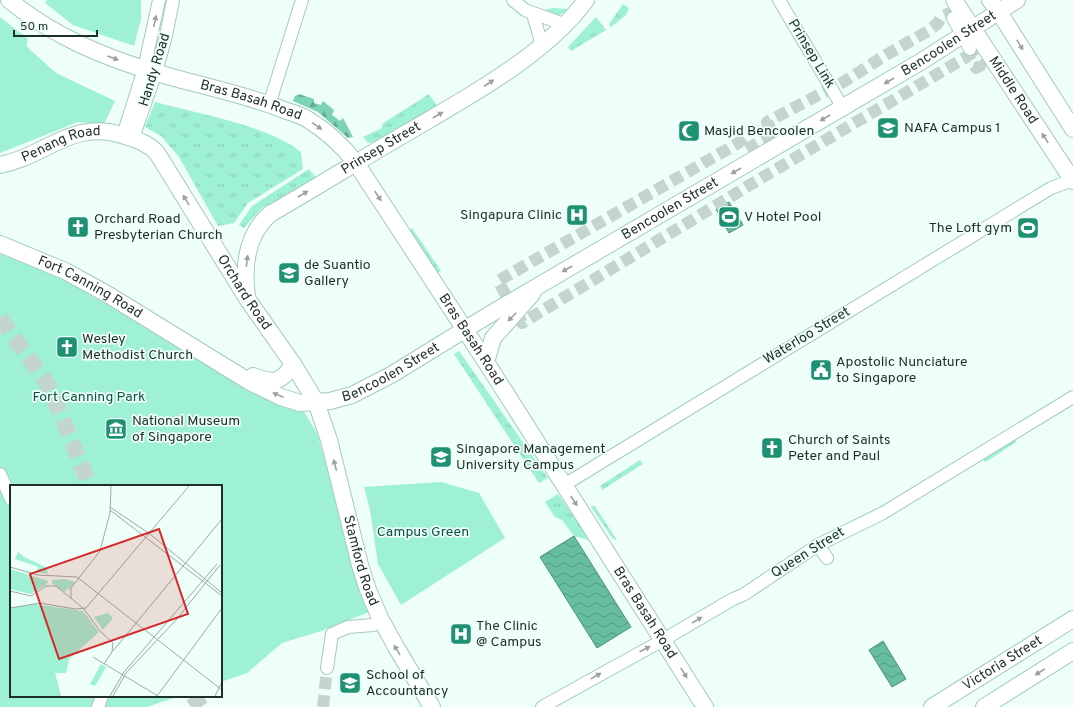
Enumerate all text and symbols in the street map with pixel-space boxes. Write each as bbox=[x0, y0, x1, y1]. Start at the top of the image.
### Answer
street label: Bencoolen Street bbox=[898, 7, 999, 80]
scale bar bbox=[14, 12, 97, 38]
one-way arrow bbox=[152, 15, 158, 27]
street label: Prinsep Link bbox=[784, 16, 838, 92]
text: 50 m bbox=[20, 19, 48, 35]
street label: Handy Road bbox=[136, 31, 174, 109]
one-way arrow bbox=[1016, 39, 1023, 51]
street label: Middle Road bbox=[985, 53, 1042, 127]
one-way arrow bbox=[107, 56, 119, 62]
street label: Bras Basah Road bbox=[198, 76, 304, 124]
one-way arrow bbox=[883, 77, 895, 84]
one-way arrow bbox=[484, 79, 494, 87]
one-way arrow bbox=[432, 111, 444, 118]
one-way arrow bbox=[819, 115, 831, 122]
school or university icon: NAFA Campus 1 bbox=[875, 115, 901, 141]
street label: Prinsep Street bbox=[338, 118, 424, 178]
mosque icon: Masjid Bencoolen bbox=[676, 118, 702, 144]
place label: NAFA Campus 1 bbox=[904, 120, 1001, 137]
one-way arrow bbox=[312, 122, 323, 130]
street label: Penang Road bbox=[19, 123, 101, 166]
place label: Masjid Bencoolen bbox=[704, 123, 814, 140]
one-way arrow bbox=[1041, 132, 1049, 143]
one-way arrow bbox=[730, 167, 742, 174]
street label: Bencoolen Street bbox=[619, 174, 721, 244]
one-way arrow bbox=[374, 190, 381, 202]
one-way arrow bbox=[297, 191, 309, 198]
one-way arrow bbox=[182, 194, 189, 206]
hospital icon: Singapura Clinic bbox=[564, 202, 590, 228]
sports icon: V Hotel Pool bbox=[716, 204, 742, 230]
place label: Singapura Clinic bbox=[460, 207, 562, 224]
place label: V Hotel Pool bbox=[744, 209, 821, 226]
place label: Orchard Road Presbyterian Church bbox=[94, 211, 223, 244]
church icon: Orchard Road Presbyterian Church bbox=[65, 214, 91, 240]
sports icon: The Loft gym bbox=[1015, 215, 1041, 241]
place label: The Loft gym bbox=[929, 220, 1012, 237]
street label: Orchard Road bbox=[214, 251, 275, 333]
street label: Fort Canning Road bbox=[35, 252, 146, 322]
one-way arrow bbox=[243, 255, 250, 267]
place label: de Suantio Gallery bbox=[304, 257, 371, 290]
school or university icon: de Suantio Gallery bbox=[276, 260, 302, 286]
one-way arrow bbox=[562, 265, 572, 273]
street label: Bras Basah Road bbox=[435, 290, 507, 388]
street label: Waterloo Street bbox=[761, 303, 853, 369]
one-way arrow bbox=[507, 312, 517, 322]
place label: Wesley Methodist Church bbox=[82, 331, 193, 364]
church icon: Wesley Methodist Church bbox=[54, 334, 80, 360]
street label: Bencoolen Street bbox=[340, 339, 443, 406]
place label: Apostolic Nunciature to Singapore bbox=[836, 354, 967, 387]
public building icon: Apostolic Nunciature to Singapore bbox=[808, 357, 834, 383]
park label: Fort Canning Park bbox=[33, 389, 146, 406]
one-way arrow bbox=[273, 392, 284, 398]
place label: National Museum of Singapore bbox=[132, 413, 240, 446]
museum icon: National Museum of Singapore bbox=[103, 416, 129, 442]
place label: Church of Saints Peter and Paul bbox=[788, 432, 891, 465]
church icon: Church of Saints Peter and Paul bbox=[759, 435, 785, 461]
place label: Singapore Management University Campus bbox=[456, 441, 605, 474]
school or university icon: Singapore Management University Campus bbox=[428, 444, 454, 470]
one-way arrow bbox=[332, 459, 338, 471]
inset map bbox=[10, 485, 222, 697]
one-way arrow bbox=[570, 496, 578, 506]
street label: Stamford Road bbox=[339, 514, 382, 608]
park label: Campus Green bbox=[377, 524, 469, 541]
street label: Queen Street bbox=[768, 524, 848, 582]
street label: Bras Basah Road bbox=[610, 563, 681, 662]
one-way arrow bbox=[691, 617, 703, 624]
place label: The Clinic @ Campus bbox=[476, 618, 542, 651]
hospital icon: The Clinic @ Campus bbox=[448, 621, 474, 647]
street label: Victoria Street bbox=[959, 632, 1045, 694]
one-way arrow bbox=[394, 644, 401, 656]
one-way arrow bbox=[640, 646, 651, 652]
place label: School of Accountancy bbox=[366, 667, 448, 700]
one-way arrow bbox=[680, 668, 688, 678]
one-way arrow bbox=[1034, 668, 1046, 675]
school or university icon: School of Accountancy bbox=[337, 670, 363, 696]
one-way arrow bbox=[590, 672, 602, 679]

